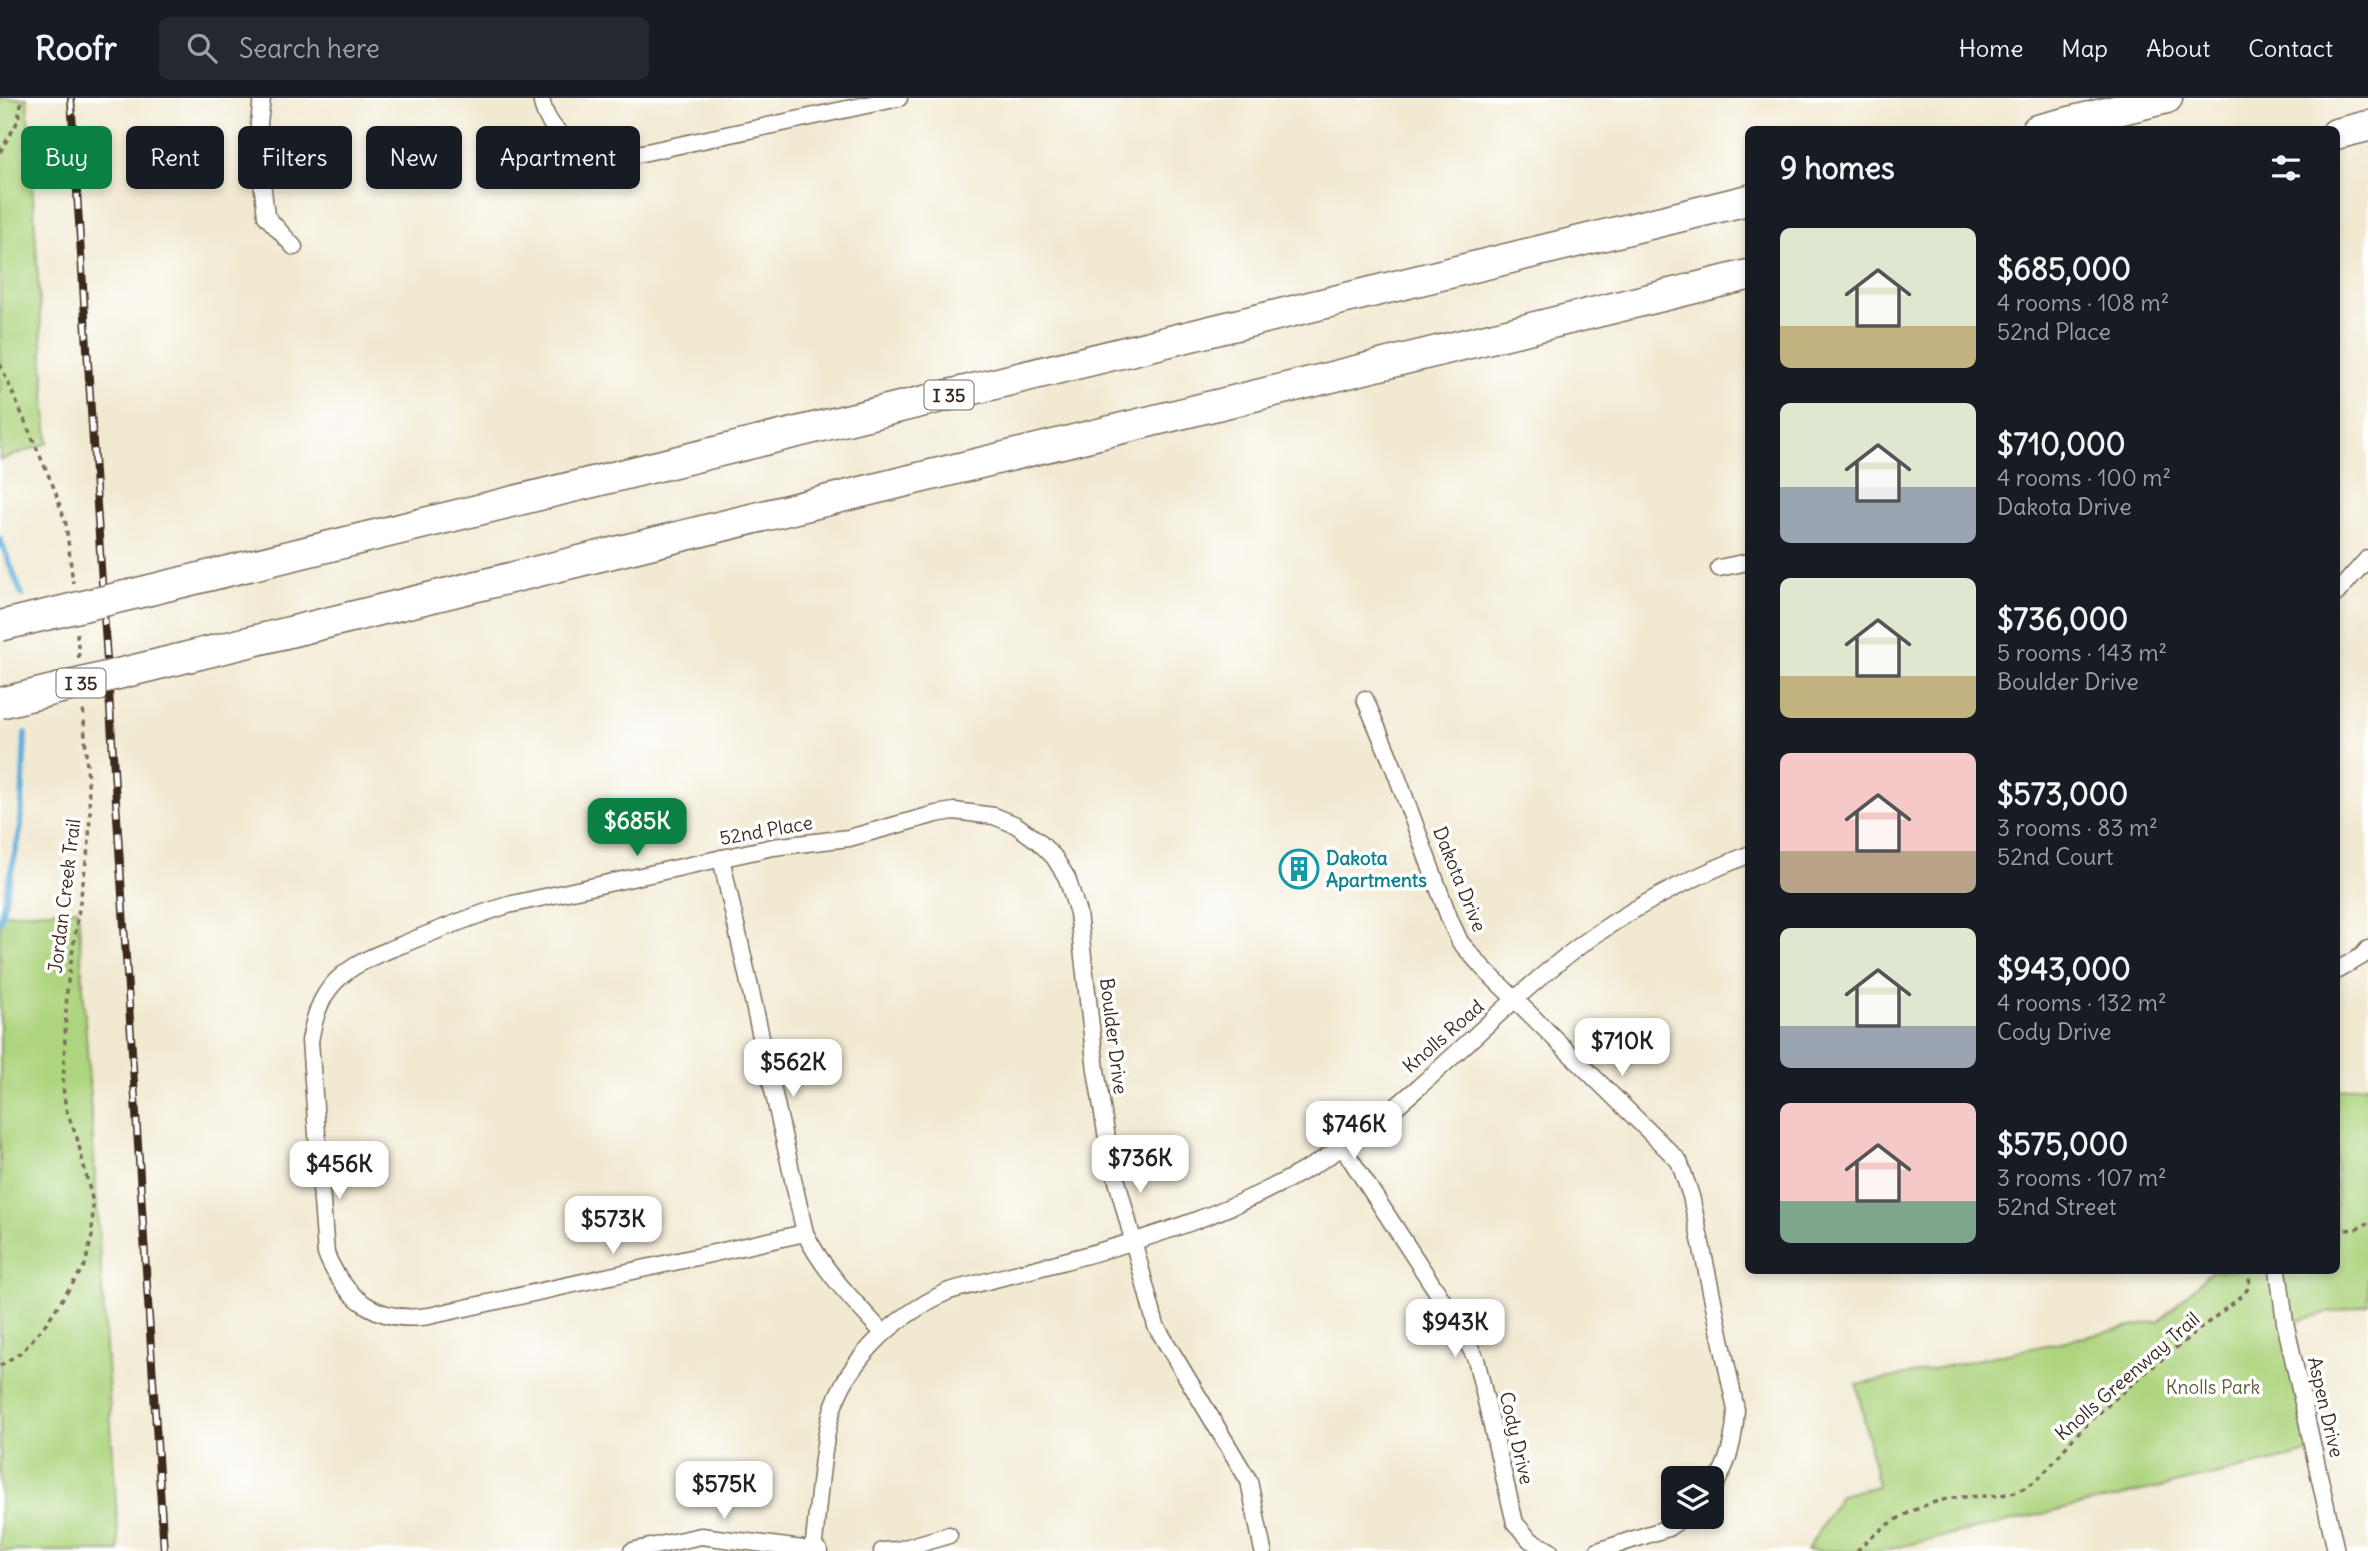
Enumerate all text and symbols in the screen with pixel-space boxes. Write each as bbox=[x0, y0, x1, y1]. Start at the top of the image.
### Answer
search box bbox=[159, 17, 649, 80]
text: Roofr bbox=[35, 27, 117, 69]
icon: search bbox=[183, 29, 221, 67]
text: Search here bbox=[239, 32, 380, 65]
text: Home bbox=[1959, 33, 2023, 63]
text: Map bbox=[2061, 33, 2108, 63]
text: About bbox=[2146, 33, 2210, 63]
text: Contact bbox=[2248, 33, 2333, 63]
chip: Buy bbox=[21, 126, 112, 189]
chip: Rent bbox=[126, 126, 224, 189]
chip: Filters bbox=[238, 126, 352, 189]
chip: New bbox=[366, 126, 462, 189]
chip: Apartment bbox=[476, 126, 640, 189]
text: 9 homes bbox=[1780, 149, 1895, 187]
icon: filters bbox=[2267, 149, 2305, 187]
text: $685,000 bbox=[1997, 250, 2131, 288]
icon: home bbox=[1836, 256, 1920, 340]
text: 4 rooms · 108 m² bbox=[1997, 288, 2169, 317]
text: 52nd Place bbox=[1997, 317, 2111, 346]
road number: I 35 bbox=[925, 380, 974, 410]
text: $710,000 bbox=[1997, 425, 2126, 463]
icon: home bbox=[1836, 431, 1920, 515]
text: 4 rooms · 100 m² bbox=[1997, 463, 2171, 492]
text: Dakota Drive bbox=[1997, 492, 2132, 521]
text: $736,000 bbox=[1997, 600, 2128, 638]
icon: home bbox=[1836, 606, 1920, 690]
text: 5 rooms · 143 m² bbox=[1997, 638, 2167, 667]
text: Boulder Drive bbox=[1997, 667, 2139, 696]
road number: I 35 bbox=[56, 668, 106, 698]
text: $573,000 bbox=[1997, 775, 2128, 813]
icon: home bbox=[1836, 781, 1920, 865]
pin: $685K bbox=[588, 798, 686, 858]
text: $685K bbox=[604, 806, 670, 835]
street label: 52nd Place bbox=[718, 810, 814, 850]
text: 3 rooms · 83 m² bbox=[1997, 813, 2158, 842]
street label: Jordan Creek Trail bbox=[43, 818, 85, 974]
street label: Dakota Drive bbox=[1428, 823, 1492, 935]
text: 52nd Court bbox=[1997, 842, 2114, 871]
place label: Dakota Apartments bbox=[1326, 846, 1427, 892]
building icon: Dakota Apartments bbox=[1278, 848, 1320, 890]
text: $943,000 bbox=[1997, 950, 2131, 988]
icon: home bbox=[1836, 956, 1920, 1040]
street label: Boulder Drive bbox=[1095, 976, 1133, 1096]
text: 4 rooms · 132 m² bbox=[1997, 988, 2167, 1017]
street label: Knolls Road bbox=[1398, 994, 1488, 1078]
text: Cody Drive bbox=[1997, 1017, 2111, 1046]
pin: $710K bbox=[1573, 1018, 1671, 1078]
text: $710K bbox=[1591, 1026, 1653, 1055]
pin: $562K bbox=[744, 1040, 842, 1099]
text: $562K bbox=[760, 1047, 826, 1076]
pin: $746K bbox=[1305, 1102, 1403, 1161]
text: $746K bbox=[1322, 1109, 1386, 1138]
text: $575,000 bbox=[1997, 1125, 2128, 1163]
icon: home bbox=[1836, 1131, 1920, 1215]
pin: $736K bbox=[1091, 1136, 1189, 1195]
pin: $456K bbox=[290, 1142, 388, 1201]
text: $736K bbox=[1108, 1143, 1172, 1172]
text: $456K bbox=[306, 1149, 372, 1178]
text: 3 rooms · 107 m² bbox=[1997, 1163, 2167, 1192]
text: 52nd Street bbox=[1997, 1192, 2117, 1221]
pin: $573K bbox=[564, 1196, 662, 1256]
text: $573K bbox=[581, 1204, 645, 1233]
pin: $943K bbox=[1406, 1300, 1504, 1359]
text: $943K bbox=[1422, 1307, 1488, 1336]
street label: Knolls Greenway Trail bbox=[2050, 1307, 2204, 1445]
street label: Aspen Drive bbox=[2303, 1354, 2349, 1460]
park label: Knolls Park bbox=[2166, 1375, 2260, 1399]
street label: Cody Drive bbox=[1495, 1389, 1539, 1487]
pin: $575K bbox=[675, 1462, 773, 1521]
map controls bbox=[1661, 1466, 1724, 1529]
button: layers bbox=[1661, 1466, 1724, 1529]
text: $575K bbox=[692, 1469, 756, 1498]

